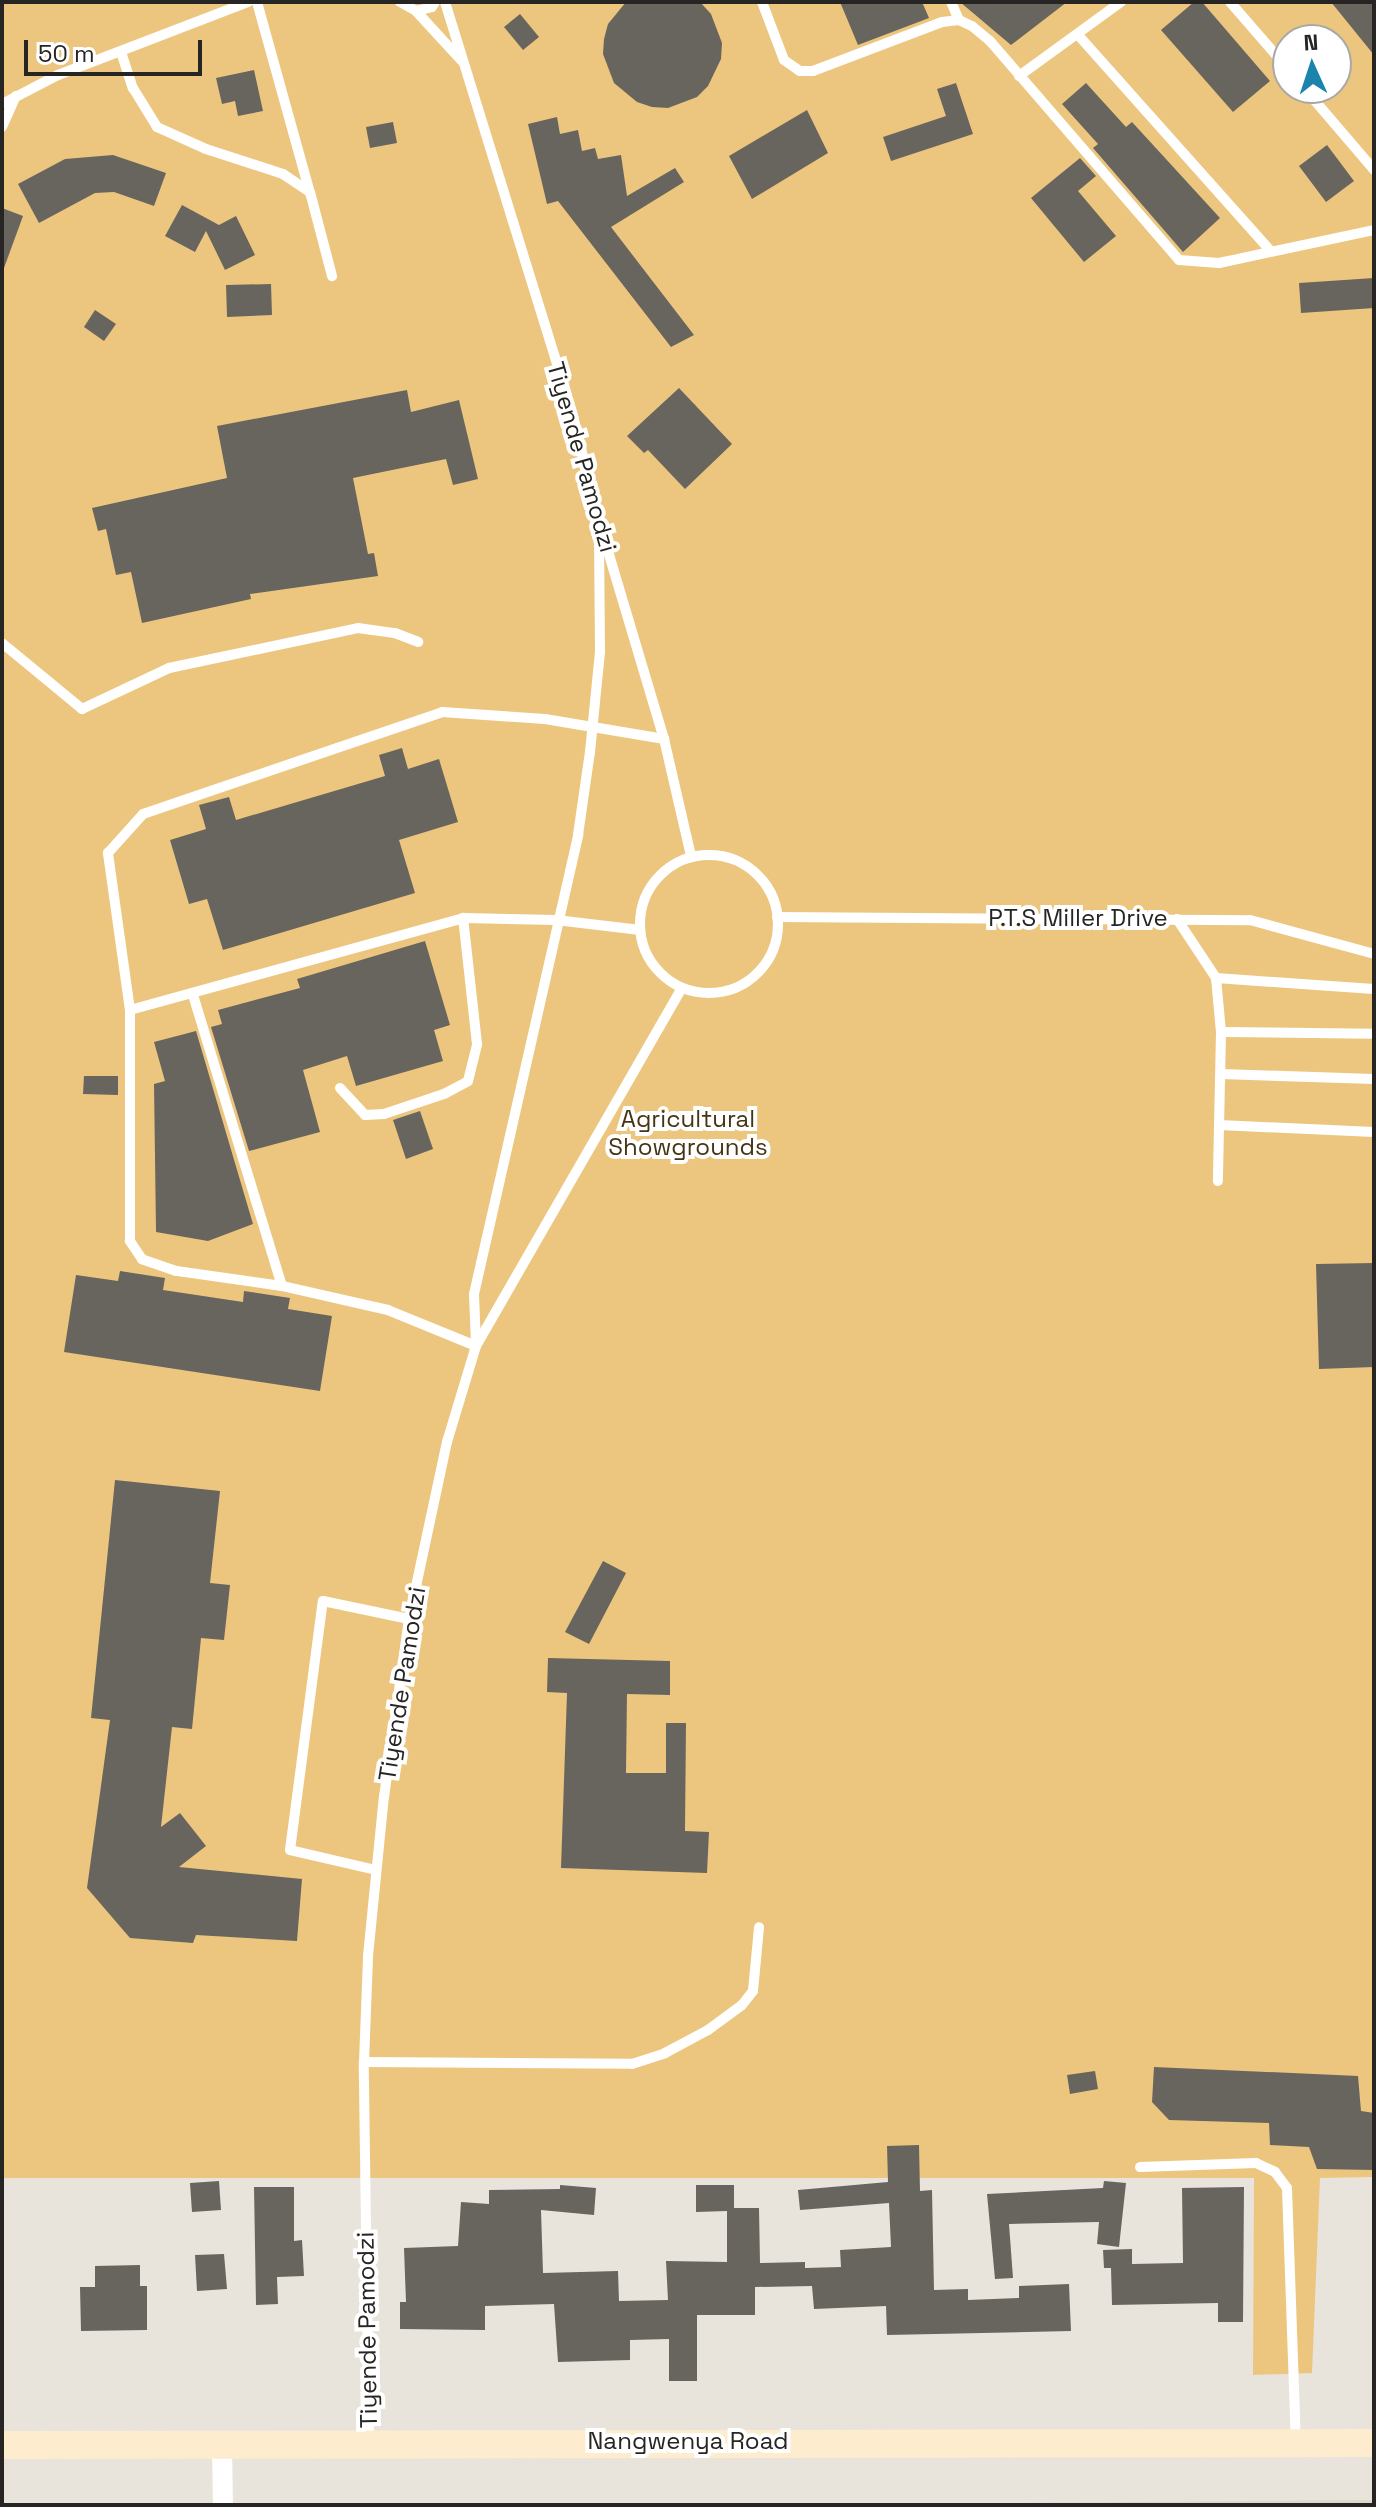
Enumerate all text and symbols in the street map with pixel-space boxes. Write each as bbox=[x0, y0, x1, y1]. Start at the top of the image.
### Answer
scale bar bbox=[28, 24, 206, 74]
north arrow bbox=[1272, 24, 1352, 104]
text: N bbox=[1303, 28, 1319, 56]
text: 50 m bbox=[38, 38, 95, 69]
street label: Tiyende Pamodzi bbox=[541, 359, 623, 555]
street label: P.T.S Miller Drive bbox=[988, 904, 1168, 932]
park label: Agricultural Showgrounds bbox=[608, 1105, 768, 1161]
street label: Tiyende Pamodzi bbox=[372, 1585, 432, 1783]
street label: Tiyende Pamodzi bbox=[351, 2232, 383, 2428]
street label: Nangwenya Road bbox=[587, 2427, 789, 2455]

